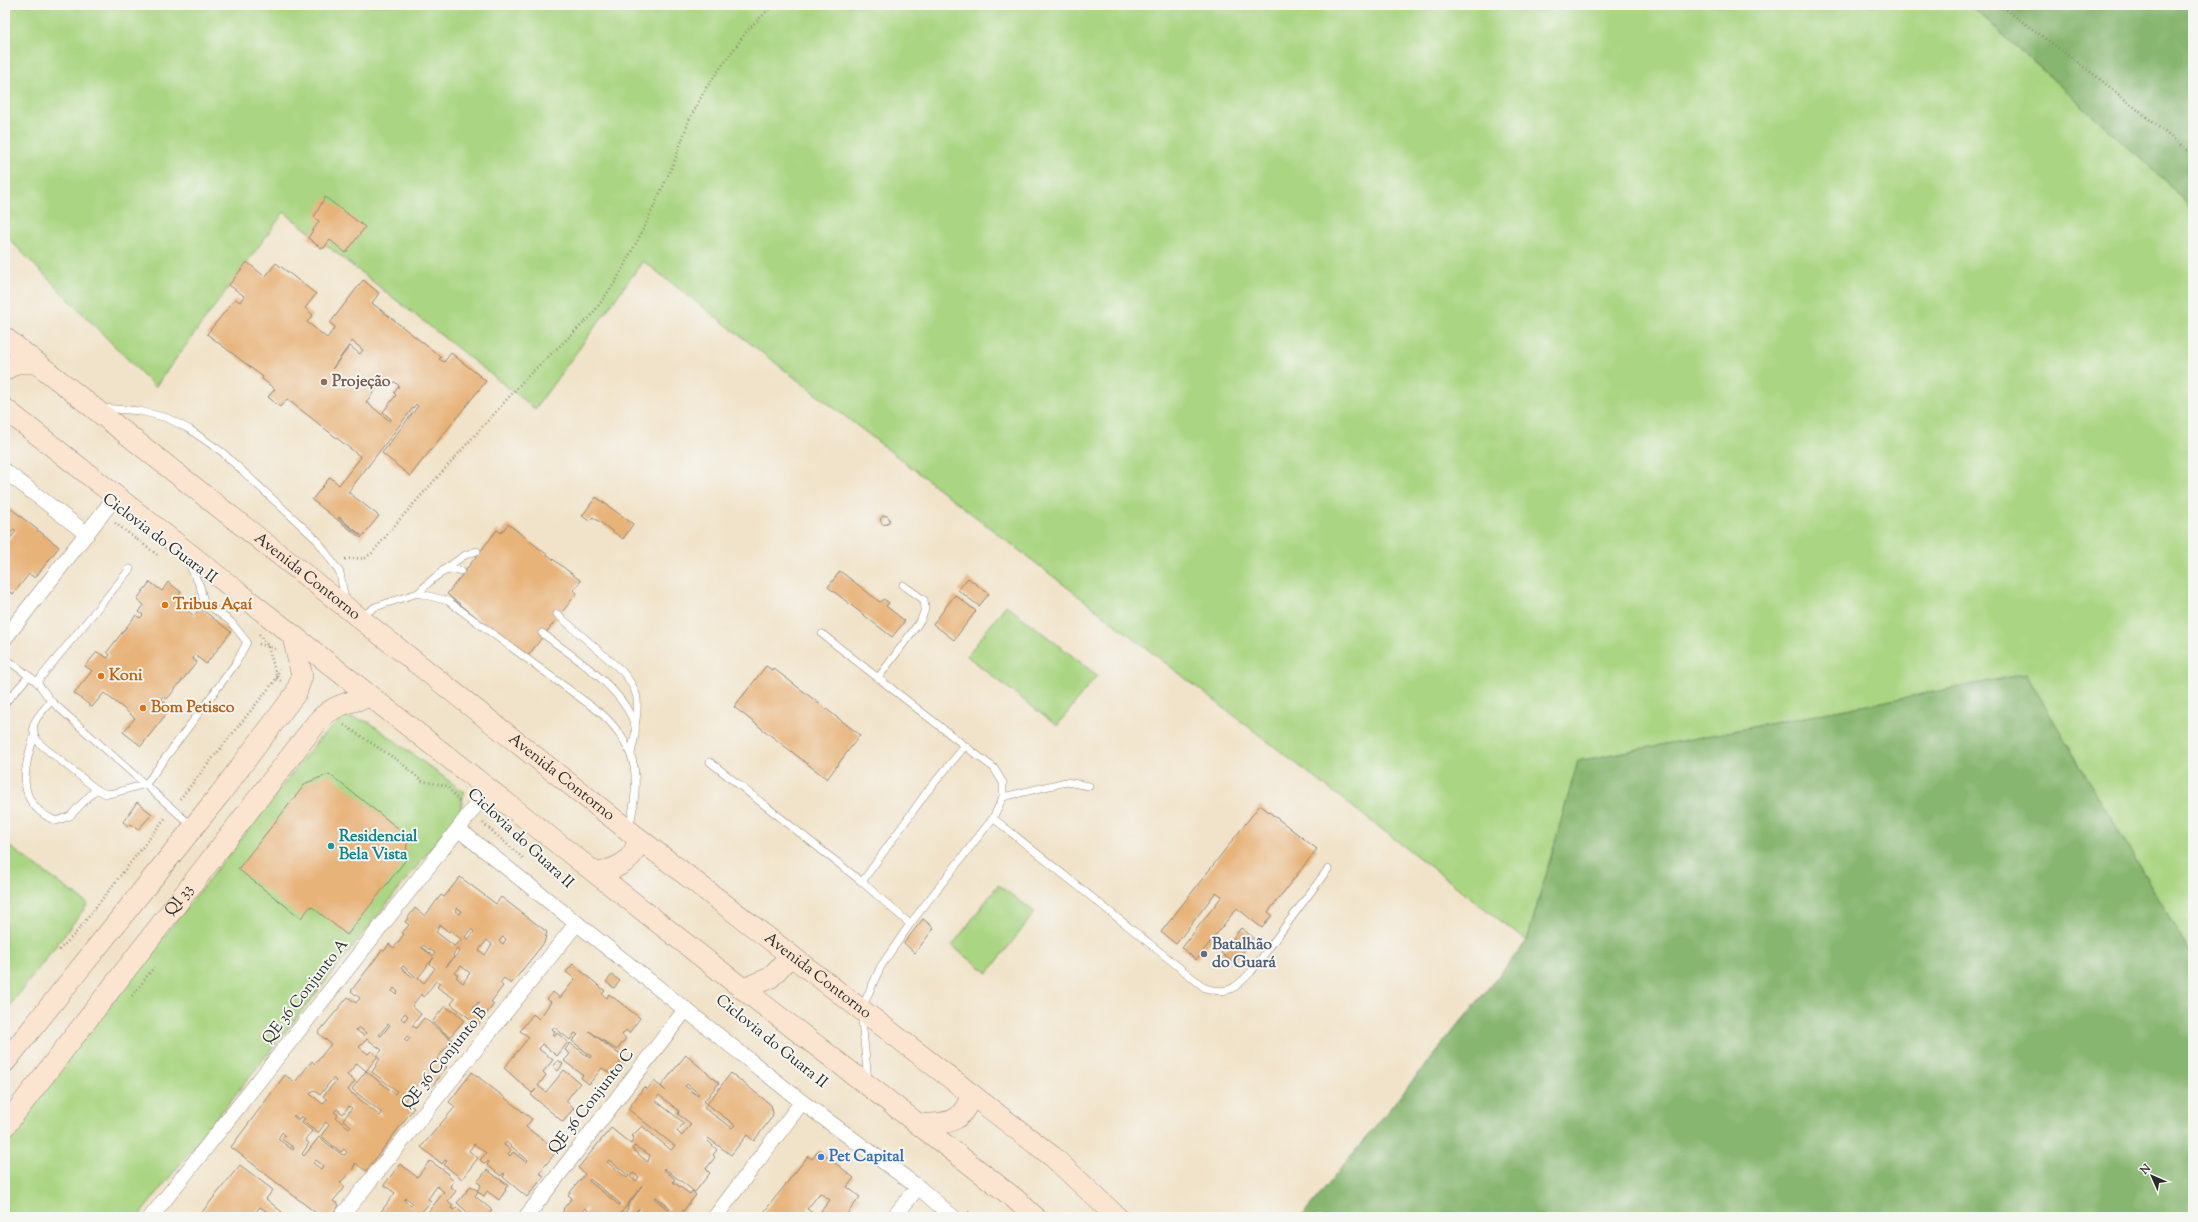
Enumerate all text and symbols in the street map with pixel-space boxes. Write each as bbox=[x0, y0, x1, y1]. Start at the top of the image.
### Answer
place label: Projeção bbox=[332, 371, 391, 394]
marker: Projeção bbox=[319, 377, 329, 387]
street label: Ciclovia do Guara II bbox=[97, 488, 221, 590]
street label: Avenida Contorno bbox=[249, 527, 365, 626]
place label: Tribus Açaí bbox=[173, 594, 253, 617]
marker: Tribus Açaí bbox=[160, 600, 170, 610]
place label: Koni bbox=[109, 665, 143, 688]
marker: Koni bbox=[96, 671, 106, 681]
place label: Bom Petisco bbox=[151, 697, 235, 720]
marker: Bom Petisco bbox=[138, 703, 148, 713]
street label: Avenida Contorno bbox=[503, 728, 620, 827]
street label: Ciclovia do Guara II bbox=[462, 783, 578, 895]
place label: Residencial Bela Vista bbox=[339, 826, 418, 867]
marker: Residencial Bela Vista bbox=[326, 841, 336, 851]
street label: QI 33 bbox=[159, 880, 199, 921]
street label: Avenida Contorno bbox=[759, 927, 876, 1025]
street label: QE 36 Conjunto A bbox=[257, 934, 355, 1050]
place label: Batalhão do Guará bbox=[1212, 934, 1276, 975]
marker: Batalhão do Guará bbox=[1199, 949, 1209, 959]
street label: Ciclovia do Guara II bbox=[710, 990, 832, 1094]
street label: QE 36 Conjunto B bbox=[397, 1003, 493, 1115]
street label: QE 36 Conjunto C bbox=[544, 1044, 640, 1160]
place label: Pet Capital bbox=[829, 1146, 905, 1169]
marker: Pet Capital bbox=[816, 1152, 826, 1162]
north arrow bbox=[2132, 1156, 2172, 1196]
text: N bbox=[2136, 1161, 2155, 1179]

